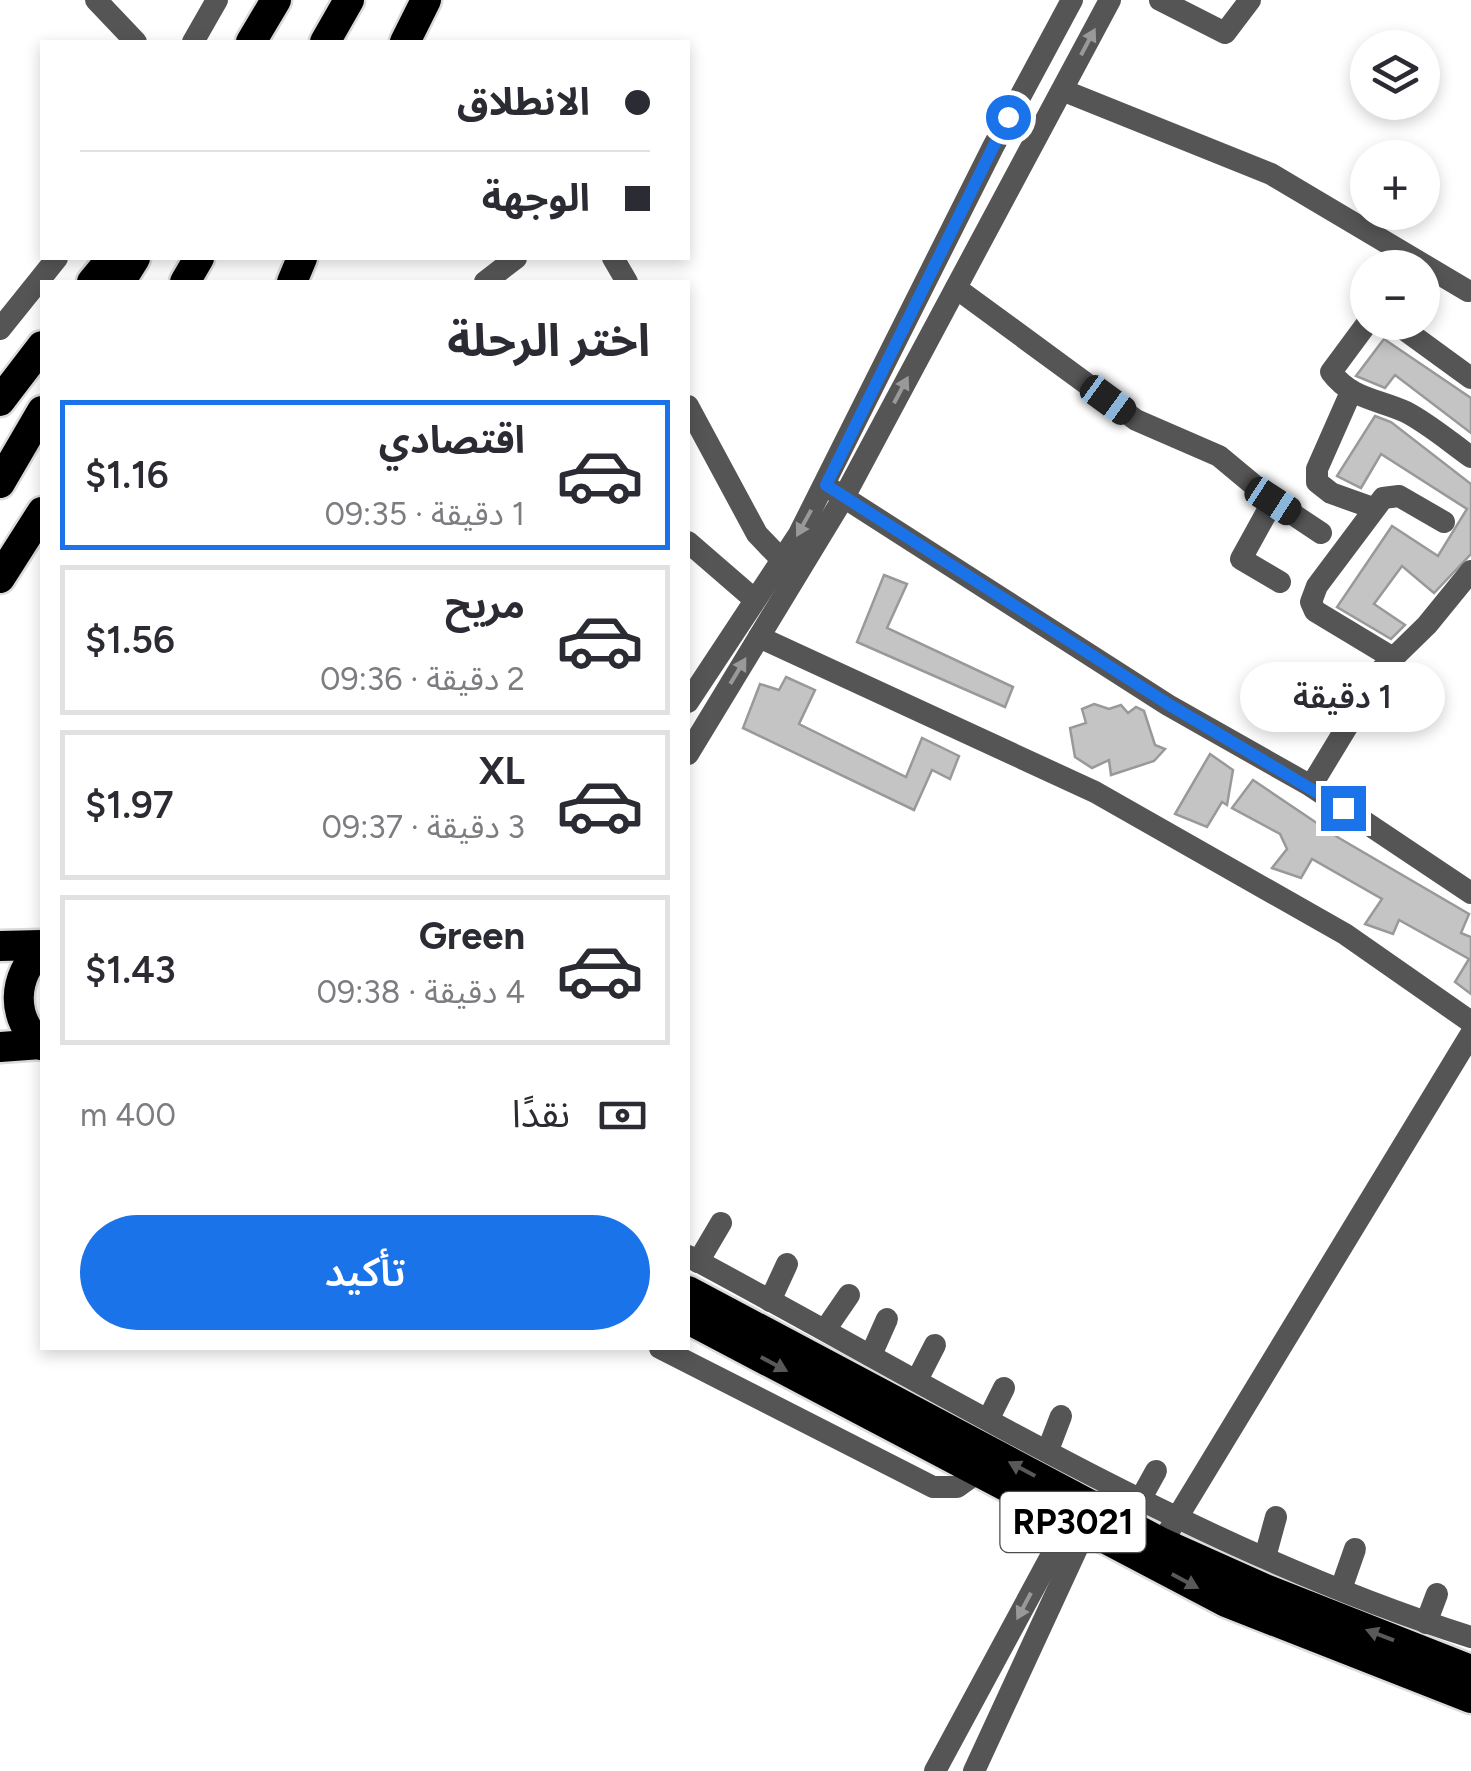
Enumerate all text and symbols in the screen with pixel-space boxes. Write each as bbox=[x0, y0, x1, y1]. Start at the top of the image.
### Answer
one-way arrow bbox=[1079, 27, 1096, 56]
map controls bbox=[1350, 30, 1440, 340]
button: layers bbox=[1350, 30, 1440, 120]
text: الانطلاق bbox=[457, 79, 590, 125]
route start bbox=[986, 95, 1031, 140]
button: + bbox=[1350, 140, 1440, 230]
text: الوجهة bbox=[482, 175, 590, 221]
button: − bbox=[1350, 250, 1440, 340]
text: اختر الرحلة bbox=[447, 313, 650, 367]
car bbox=[1075, 370, 1141, 430]
one-way arrow bbox=[892, 375, 909, 404]
text: اقتصادي bbox=[379, 417, 525, 463]
icon: car bbox=[555, 430, 645, 520]
text: $1.16 bbox=[85, 452, 169, 498]
car bbox=[1240, 472, 1306, 530]
text: 1 دقيقة · 09:35 bbox=[325, 495, 525, 533]
one-way arrow bbox=[796, 509, 814, 537]
text: مريح bbox=[445, 582, 525, 628]
icon: car bbox=[555, 595, 645, 685]
text: $1.56 bbox=[85, 617, 175, 663]
one-way arrow bbox=[729, 657, 746, 685]
text: 2 دقيقة · 09:36 bbox=[320, 660, 525, 698]
callout: 1 دقيقة bbox=[1240, 663, 1446, 733]
text: 1 دقيقة bbox=[1293, 678, 1392, 716]
text: XL bbox=[479, 748, 525, 794]
icon: car bbox=[555, 760, 645, 850]
text: $1.97 bbox=[85, 782, 174, 828]
route end bbox=[1321, 786, 1366, 831]
text: 3 دقيقة · 09:37 bbox=[322, 808, 525, 846]
text: Green bbox=[419, 913, 525, 959]
icon: car bbox=[555, 925, 645, 1015]
text: $1.43 bbox=[85, 947, 176, 993]
text: 4 دقيقة · 09:38 bbox=[317, 973, 525, 1011]
icon: cash bbox=[595, 1088, 650, 1143]
text: نقدًا bbox=[512, 1091, 570, 1137]
text: 400 m bbox=[80, 1096, 176, 1134]
button: تأكيد bbox=[80, 1215, 650, 1330]
one-way arrow bbox=[759, 1355, 788, 1372]
one-way arrow bbox=[1008, 1461, 1037, 1478]
road number: RP3021 bbox=[1000, 1492, 1146, 1552]
one-way arrow bbox=[1170, 1572, 1199, 1589]
one-way arrow bbox=[1015, 1592, 1032, 1621]
one-way arrow bbox=[1365, 1626, 1395, 1642]

